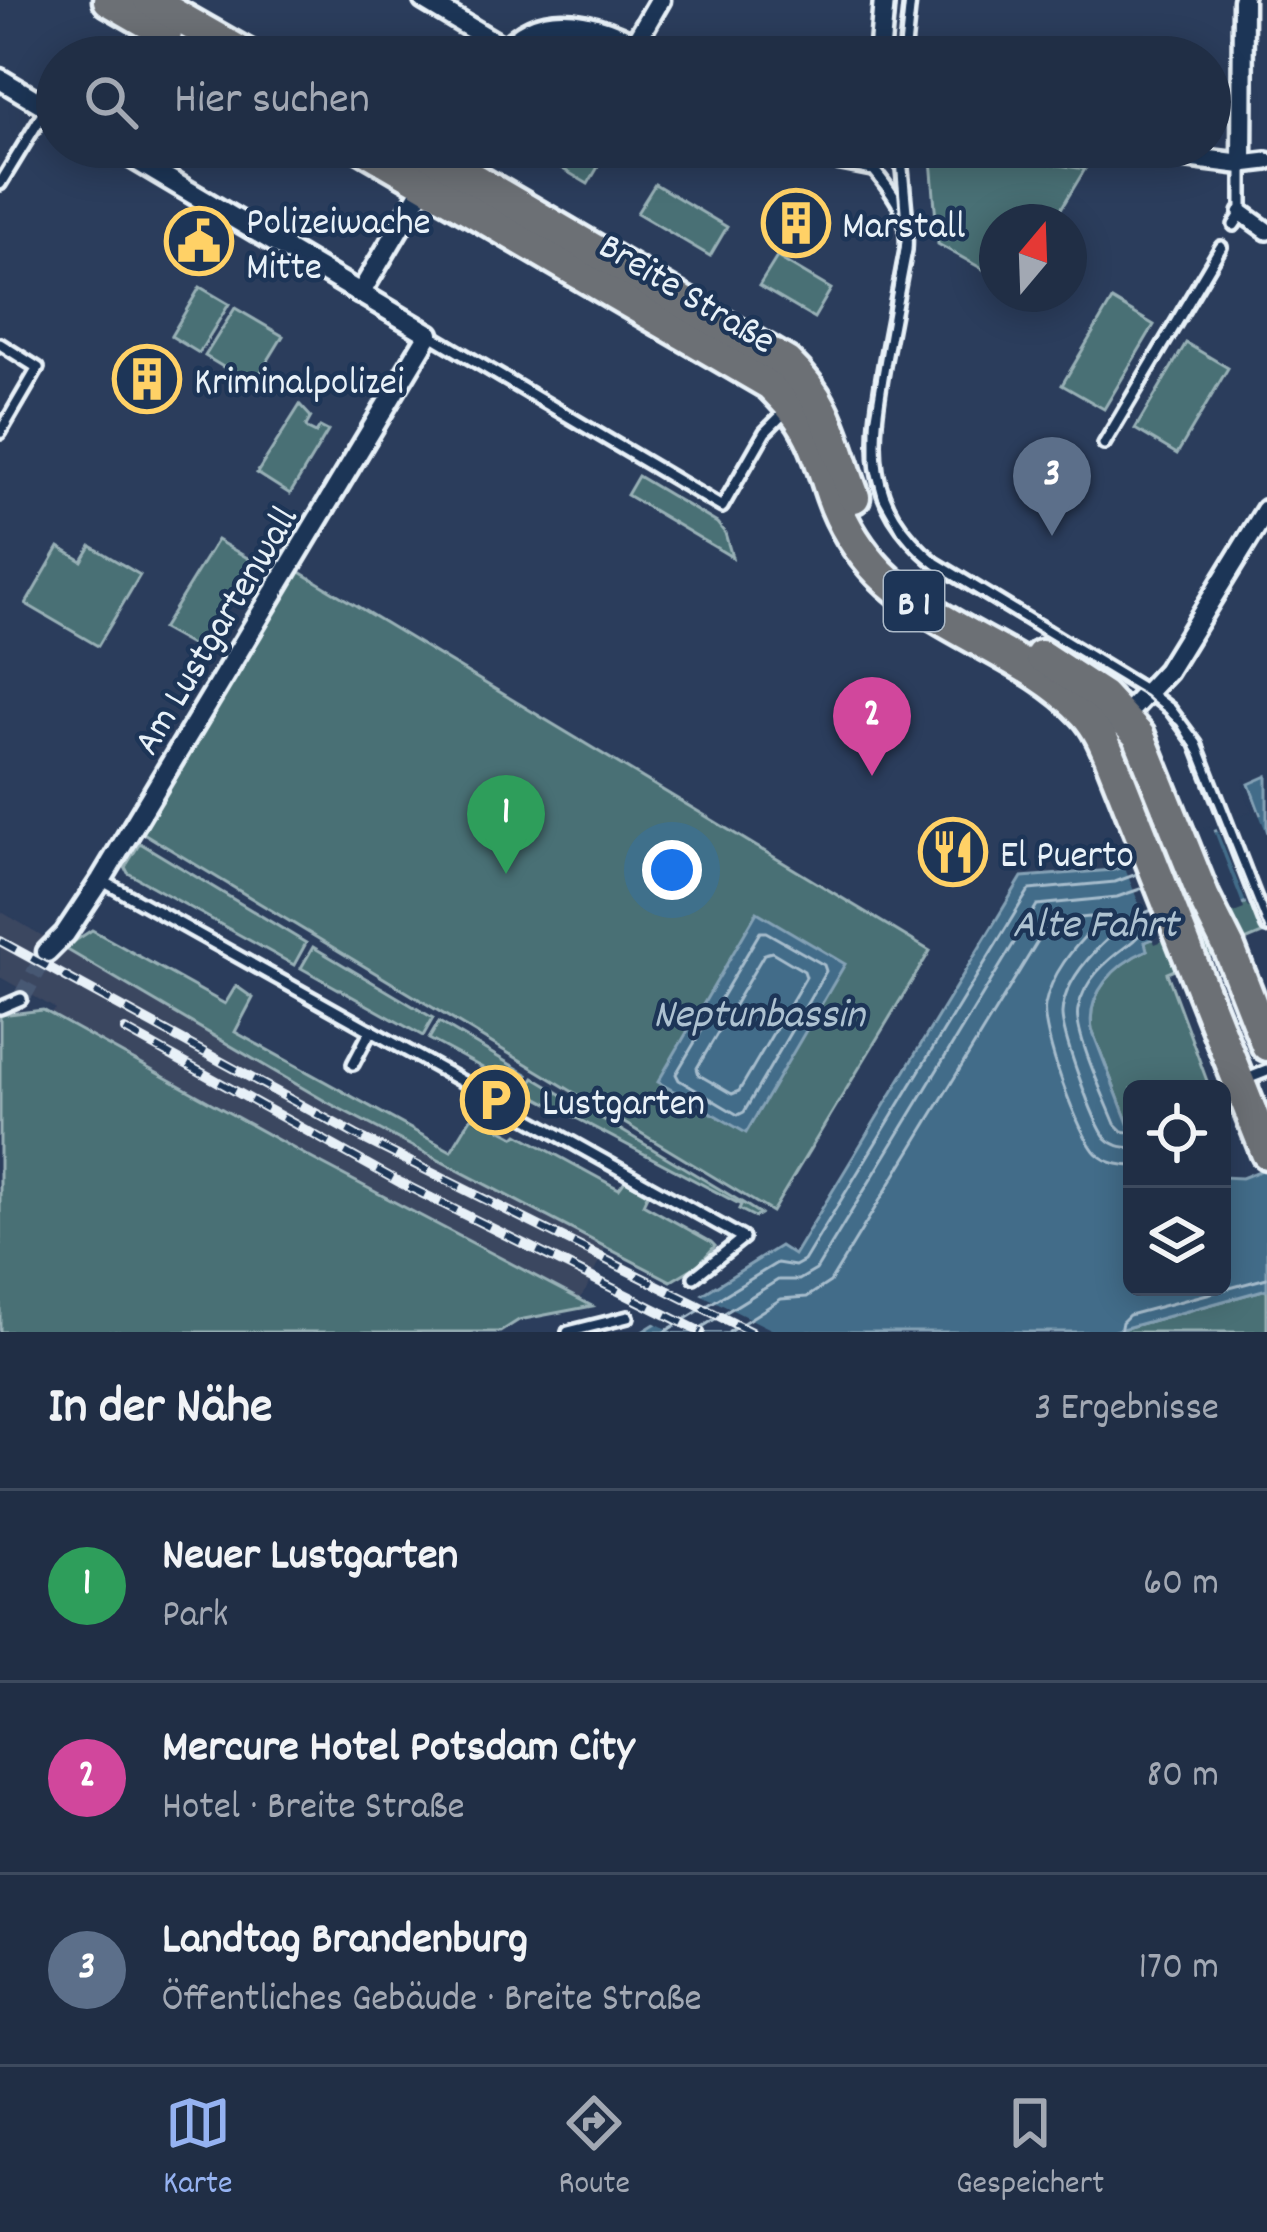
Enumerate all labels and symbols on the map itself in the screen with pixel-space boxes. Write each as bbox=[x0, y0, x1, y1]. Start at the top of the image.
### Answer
building icon: Marstall bbox=[761, 188, 831, 258]
place label: Polizeiwache Mitte bbox=[246, 198, 431, 298]
place label: Marstall bbox=[842, 202, 965, 257]
north arrow bbox=[979, 204, 1087, 312]
public building icon: Polizeiwache Mitte bbox=[164, 206, 234, 276]
street label: Breite Straße bbox=[587, 222, 785, 371]
building icon: Kriminalpolizei bbox=[112, 344, 182, 414]
place label: Kriminalpolizei bbox=[194, 358, 404, 413]
pin: 3 bbox=[1013, 437, 1091, 536]
street label: Am Lustgartenwall bbox=[122, 497, 315, 767]
road number: B 1 bbox=[884, 571, 944, 631]
pin: 2 bbox=[833, 677, 911, 776]
pin: 1 bbox=[467, 775, 545, 874]
restaurant icon: El Puerto bbox=[918, 817, 988, 887]
place label: El Puerto bbox=[1000, 831, 1134, 886]
your location bbox=[642, 840, 702, 900]
water label: Alte Fahrt bbox=[1012, 898, 1181, 958]
water label: Neptunbassin bbox=[653, 988, 867, 1048]
parking icon: Lustgarten bbox=[460, 1065, 530, 1135]
place label: Lustgarten bbox=[542, 1079, 705, 1134]

